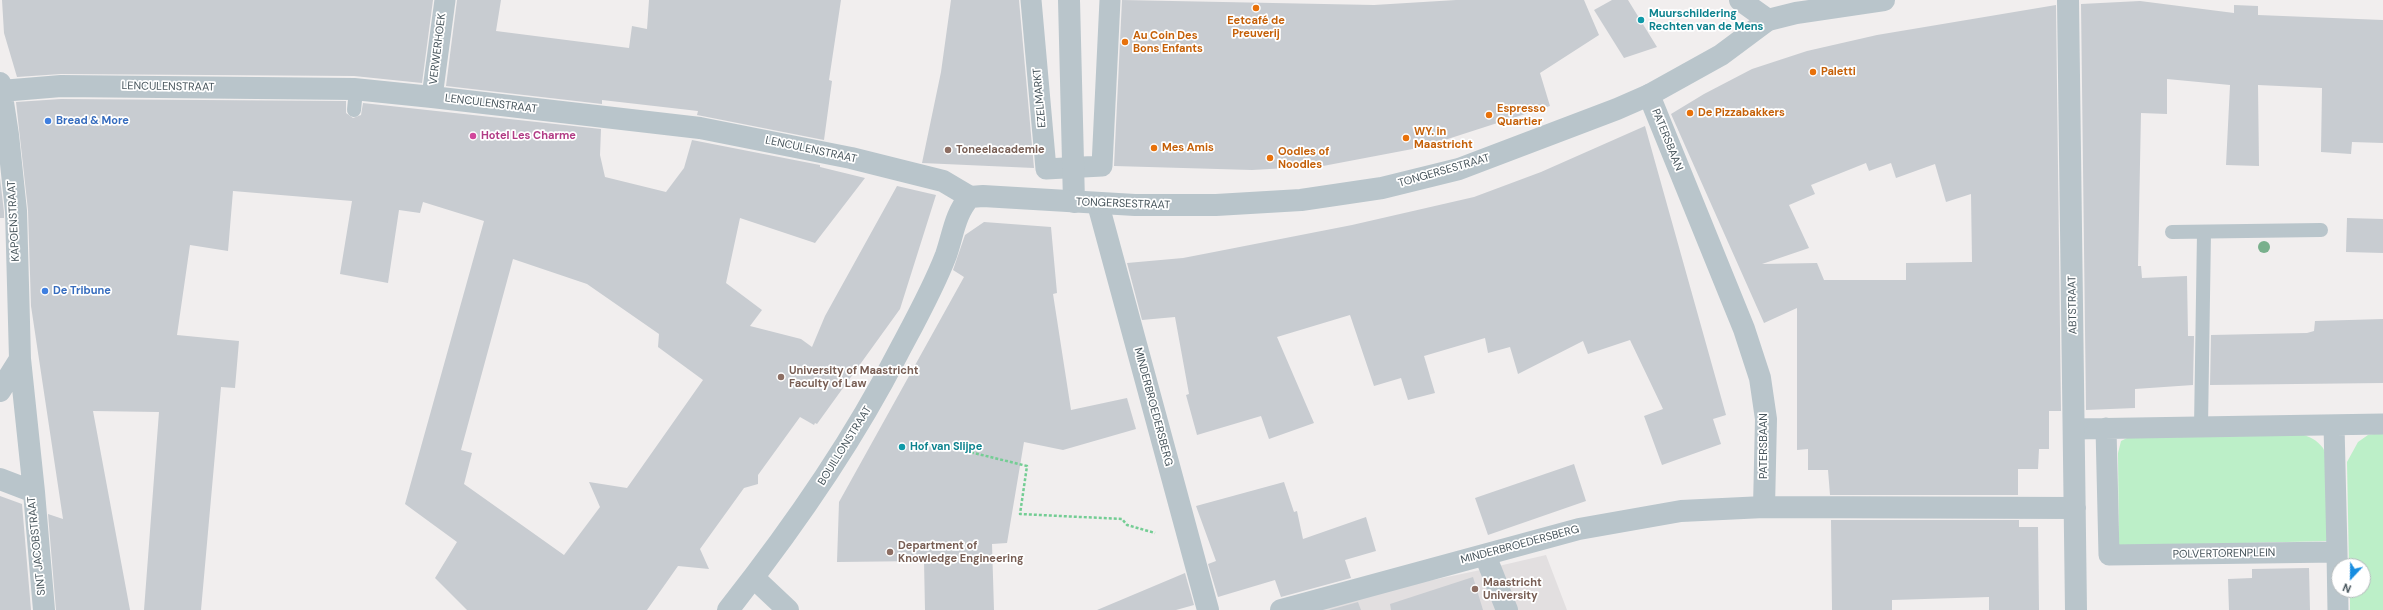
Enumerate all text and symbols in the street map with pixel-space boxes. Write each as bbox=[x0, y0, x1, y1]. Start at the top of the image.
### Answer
marker: Eetcafé de Preuverij bbox=[1251, 3, 1261, 13]
place label: Muurschildering Rechten van de Mens bbox=[1649, 7, 1763, 33]
street label: VERWERHOEK bbox=[427, 12, 449, 86]
place label: Eetcafé de Preuverij bbox=[1227, 14, 1285, 40]
marker: Muurschildering Rechten van de Mens bbox=[1636, 15, 1646, 25]
place label: Au Coin Des Bons Enfants bbox=[1133, 29, 1203, 55]
marker: Au Coin Des Bons Enfants bbox=[1120, 37, 1130, 47]
place label: Paletti bbox=[1821, 65, 1856, 79]
marker: Paletti bbox=[1808, 67, 1818, 77]
street label: EZELMARKT bbox=[1031, 68, 1049, 128]
street label: LENCULENSTRAAT bbox=[121, 80, 215, 94]
street label: LENCULENSTRAAT bbox=[444, 92, 538, 116]
place label: Espresso Quartier bbox=[1497, 102, 1546, 128]
place label: De Pizzabakkers bbox=[1698, 106, 1785, 120]
street label: PATERSBAAN bbox=[1649, 107, 1685, 173]
marker: De Pizzabakkers bbox=[1685, 108, 1695, 118]
marker: Espresso Quartier bbox=[1484, 110, 1494, 120]
place label: Bread & More bbox=[56, 114, 129, 128]
marker: Bread & More bbox=[43, 116, 53, 126]
place label: WY. in Maastricht bbox=[1414, 125, 1473, 151]
place label: Hotel Les Charme bbox=[481, 129, 576, 143]
marker: Hotel Les Charme bbox=[468, 131, 478, 141]
marker: WY. in Maastricht bbox=[1401, 133, 1411, 143]
street label: LENCULENSTRAAT bbox=[764, 134, 858, 166]
place label: Mes Amis bbox=[1162, 141, 1214, 155]
place label: Toneelacademie bbox=[956, 143, 1045, 157]
marker: Mes Amis bbox=[1149, 143, 1159, 153]
marker: Toneelacademie bbox=[943, 145, 953, 155]
place label: Oodles of Noodles bbox=[1278, 145, 1329, 171]
street label: TONGERSESTRAAT bbox=[1397, 152, 1491, 190]
marker: Oodles of Noodles bbox=[1265, 153, 1275, 163]
street label: KAPOENSTRAAT bbox=[5, 180, 23, 262]
street label: TONGERSESTRAAT bbox=[1076, 196, 1170, 212]
street label: ABTSTRAAT bbox=[2066, 276, 2080, 334]
place label: De Tribune bbox=[53, 284, 111, 298]
marker: De Tribune bbox=[40, 286, 50, 296]
street label: MINDERBROEDERSBERG bbox=[1131, 346, 1175, 468]
place label: University of Maastricht Faculty of Law bbox=[789, 364, 918, 390]
marker: University of Maastricht Faculty of Law bbox=[776, 372, 786, 382]
street label: BOUILLONSTRAAT bbox=[815, 404, 875, 488]
street label: PATERSBAAN bbox=[1757, 413, 1771, 479]
place label: Hof van Slijpe bbox=[910, 440, 982, 454]
marker: Hof van Slijpe bbox=[897, 442, 907, 452]
street label: SINT JACOBSTRAAT bbox=[25, 496, 49, 596]
street label: MINDERBROEDERSBERG bbox=[1459, 523, 1581, 567]
place label: Department of Knowledge Engineering bbox=[898, 539, 1023, 565]
marker: Department of Knowledge Engineering bbox=[885, 547, 895, 557]
street label: POLVERTORENPLEIN bbox=[2173, 547, 2275, 561]
north arrow bbox=[2331, 558, 2371, 598]
place label: Maastricht University bbox=[1483, 576, 1542, 602]
text: N bbox=[2341, 580, 2353, 596]
marker: Maastricht University bbox=[1470, 584, 1480, 594]

